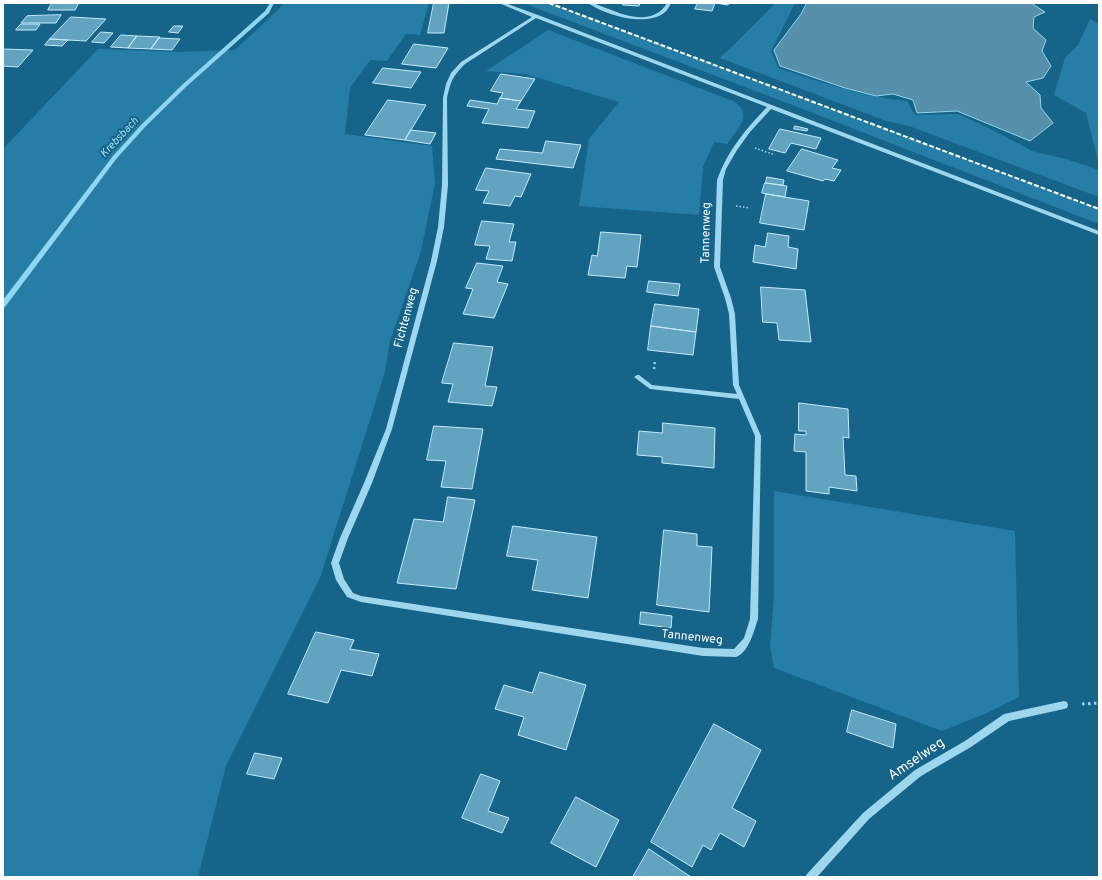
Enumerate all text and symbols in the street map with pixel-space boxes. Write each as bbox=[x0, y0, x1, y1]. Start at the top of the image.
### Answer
water label: Krebsbach bbox=[98, 115, 142, 161]
street label: Tannenweg bbox=[699, 202, 715, 264]
street label: Fichtenweg bbox=[392, 286, 422, 350]
street label: Tannenweg bbox=[661, 628, 723, 648]
street label: Amselweg bbox=[886, 735, 948, 785]

